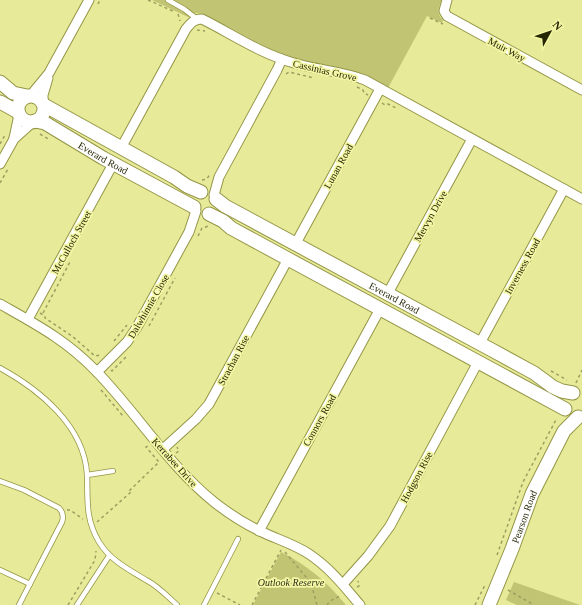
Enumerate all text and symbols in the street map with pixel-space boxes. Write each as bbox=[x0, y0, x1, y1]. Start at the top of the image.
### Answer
north arrow bbox=[530, 12, 570, 52]
text: N bbox=[551, 19, 565, 33]
street label: Muir Way bbox=[486, 35, 527, 64]
street label: Cassinias Grove bbox=[292, 58, 358, 83]
street label: Everard Road bbox=[76, 139, 130, 176]
street label: Lunan Road bbox=[322, 142, 355, 190]
street label: Mervyn Drive bbox=[412, 188, 449, 244]
street label: McCulloch Street bbox=[49, 208, 94, 276]
street label: Inverness Road bbox=[503, 236, 542, 296]
street label: Dalwhinnie Close bbox=[126, 272, 171, 340]
street label: Everard Road bbox=[367, 280, 421, 316]
street label: Strachan Rise bbox=[216, 333, 252, 387]
street label: Connors Road bbox=[301, 392, 338, 448]
street label: Kerrabee Drive bbox=[150, 436, 200, 489]
street label: Hodgson Rise bbox=[398, 449, 435, 505]
street label: Pearson Road bbox=[510, 489, 539, 545]
park label: Outlook Reserve bbox=[258, 577, 325, 588]

